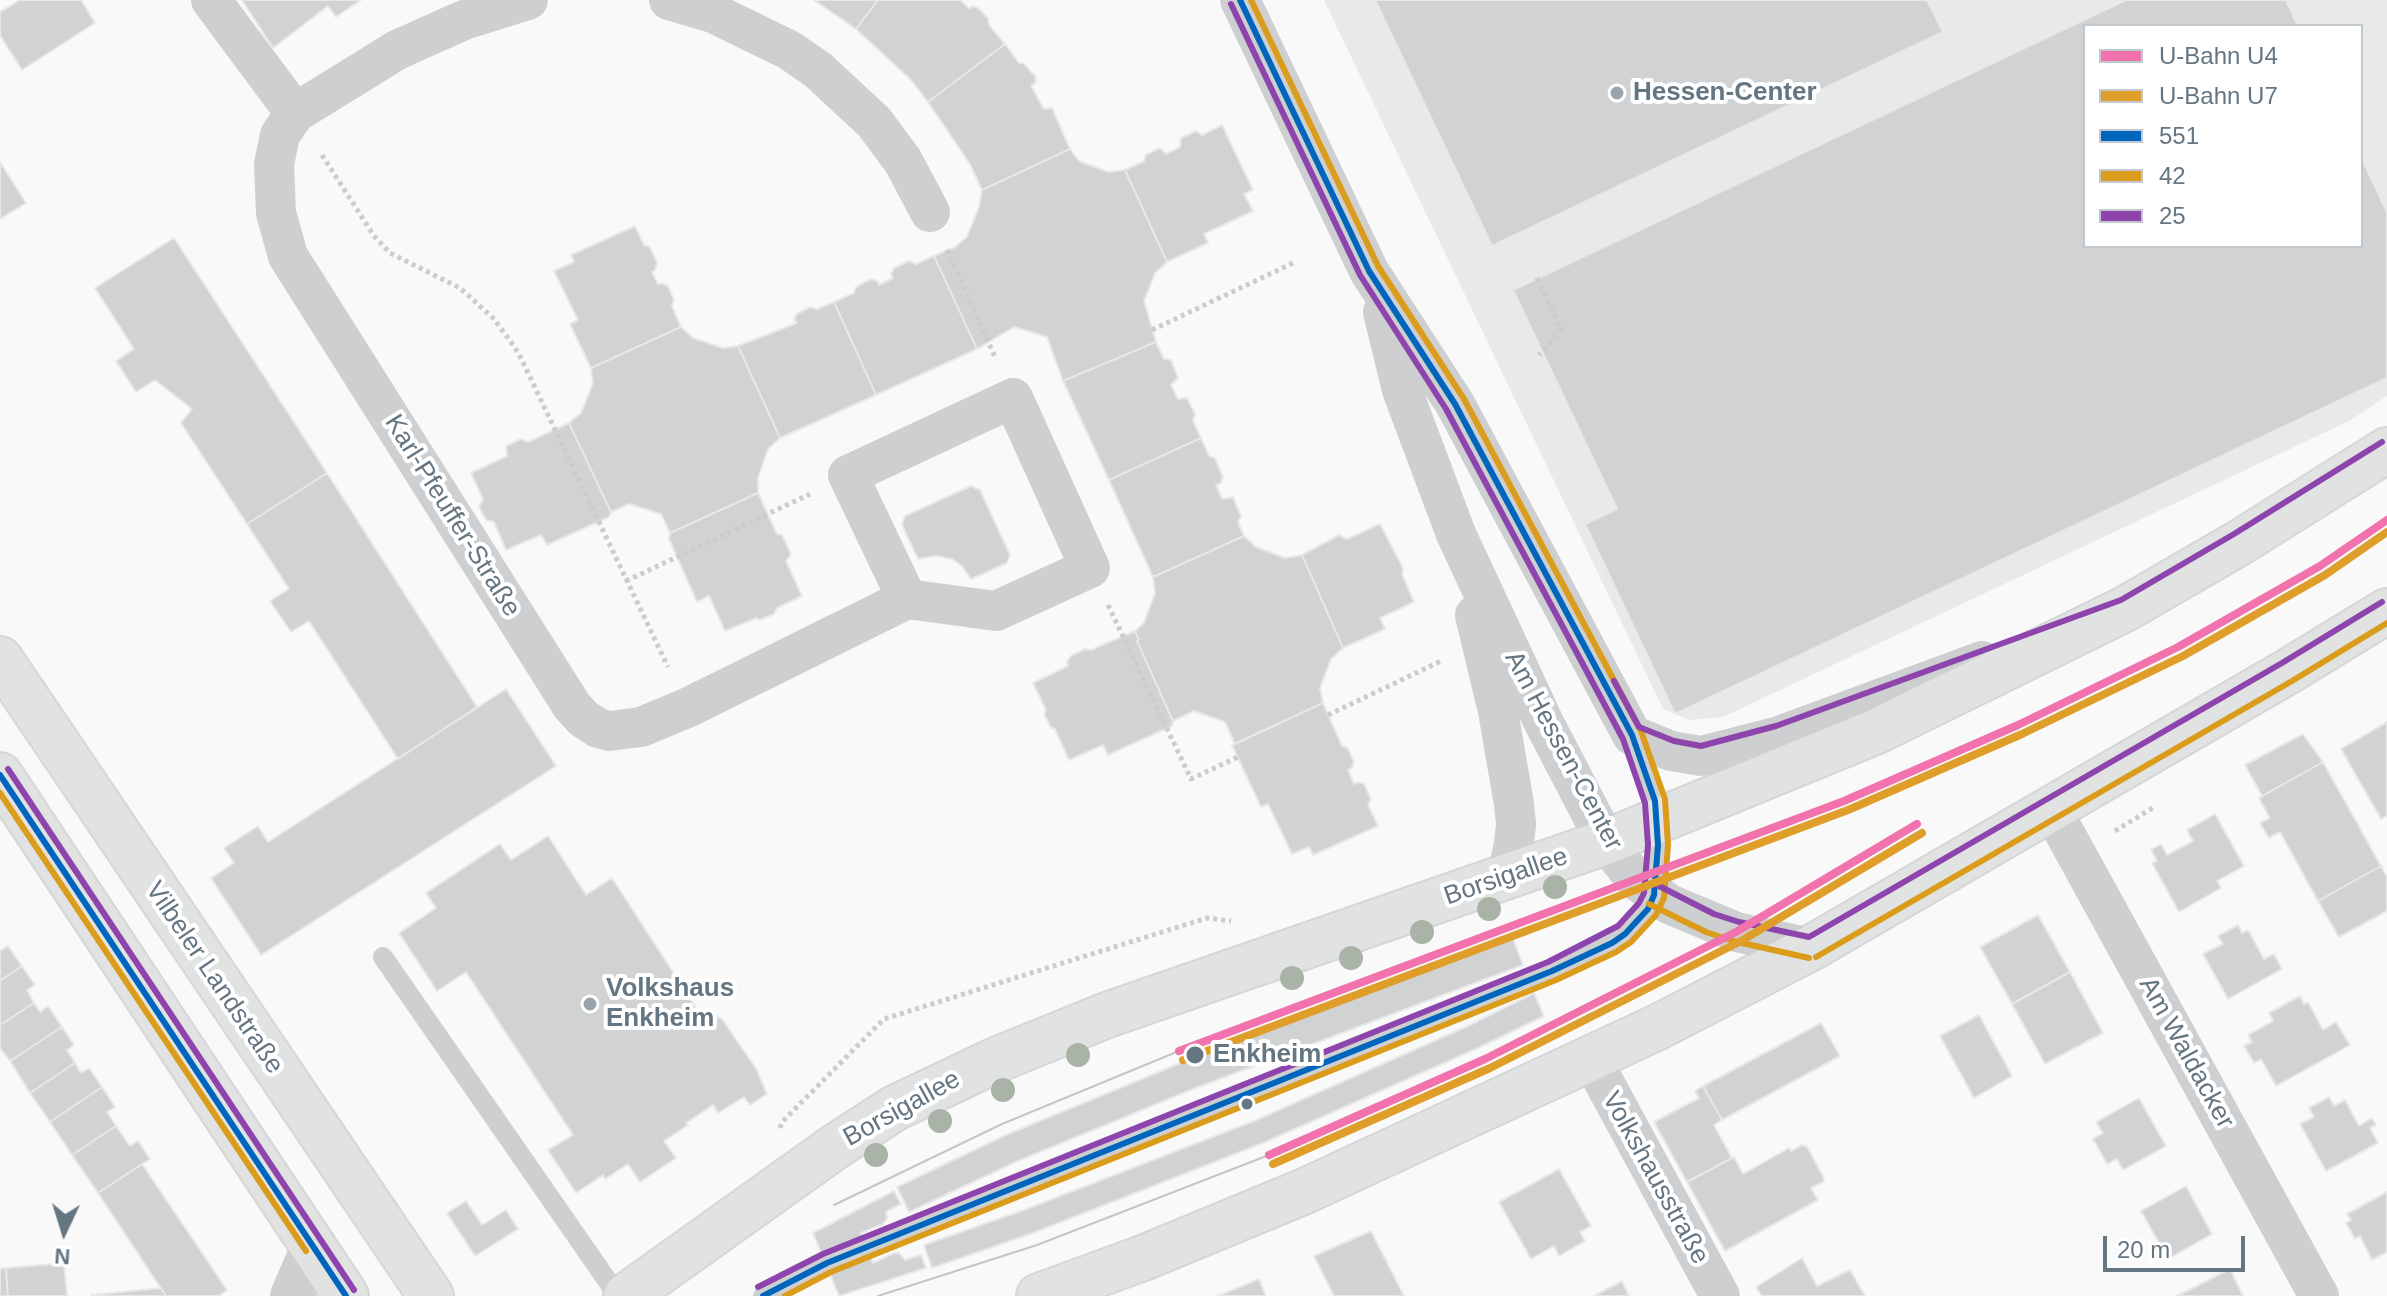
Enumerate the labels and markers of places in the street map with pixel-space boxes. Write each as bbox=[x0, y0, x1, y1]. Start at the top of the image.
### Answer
place label: Hessen-Center bbox=[1633, 77, 1817, 109]
marker: Hessen-Center bbox=[1608, 84, 1626, 102]
place label: Volkshaus Enkheim bbox=[606, 973, 734, 1034]
marker: Volkshaus Enkheim bbox=[581, 995, 599, 1013]
place label: Enkheim bbox=[1213, 1039, 1321, 1071]
marker: Enkheim bbox=[1184, 1044, 1206, 1066]
unlabelled marker bbox=[1239, 1096, 1255, 1112]

